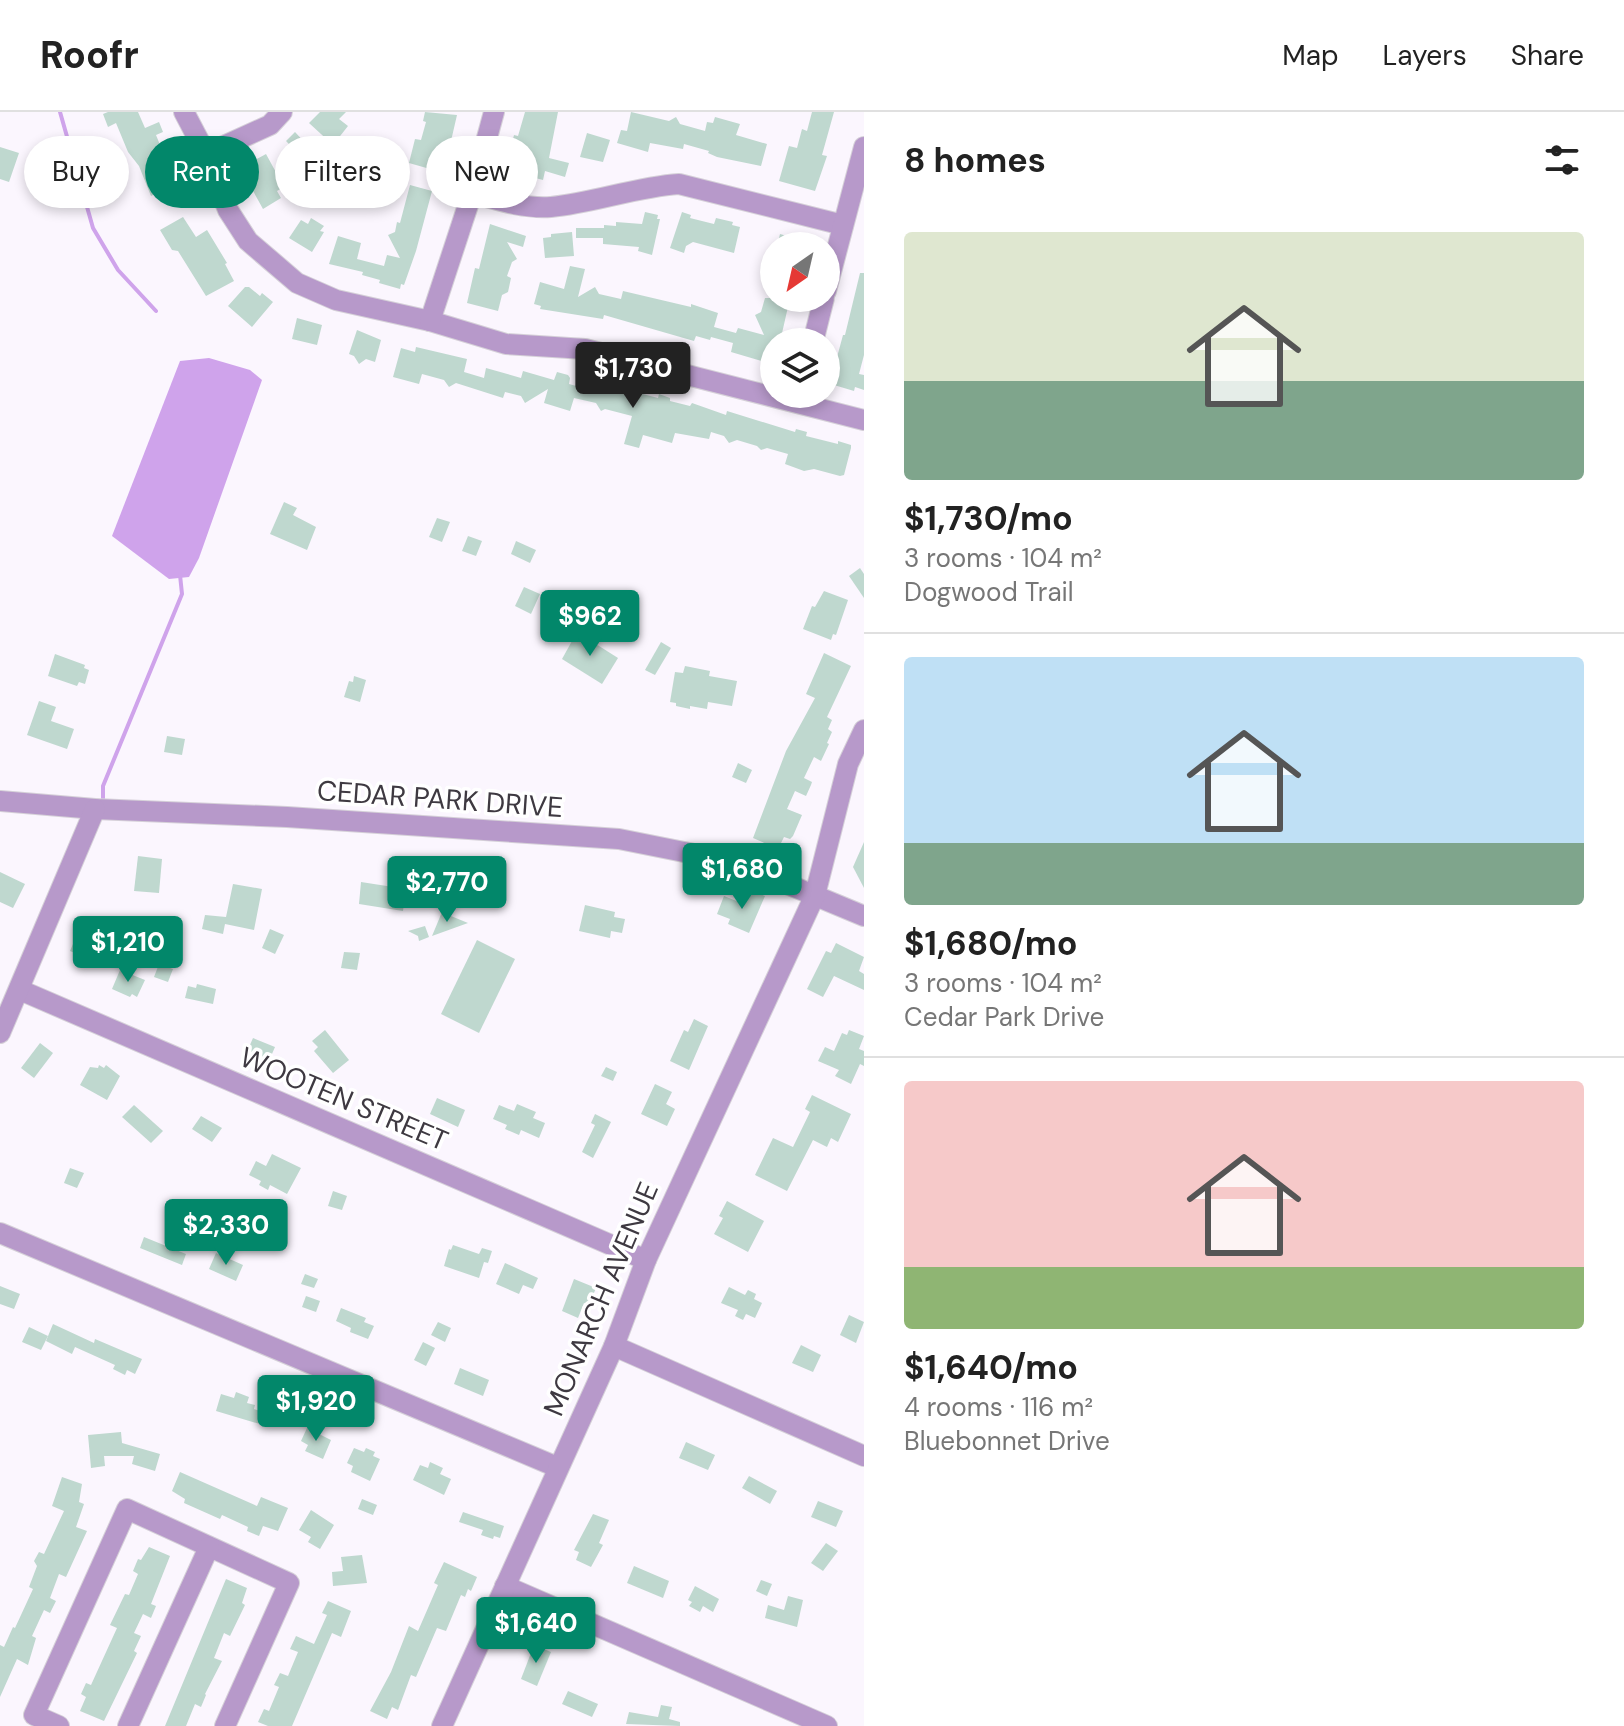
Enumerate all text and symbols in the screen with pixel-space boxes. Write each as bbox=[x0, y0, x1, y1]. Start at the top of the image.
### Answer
text: Roofr bbox=[40, 30, 139, 80]
text: Map bbox=[1282, 37, 1339, 74]
text: Layers bbox=[1383, 37, 1467, 74]
text: Share bbox=[1511, 37, 1584, 74]
chip: Buy bbox=[24, 136, 129, 208]
chip: Rent bbox=[145, 136, 259, 208]
chip: Filters bbox=[275, 136, 410, 208]
chip: New bbox=[426, 136, 538, 208]
text: 8 homes bbox=[904, 138, 1046, 183]
icon: filters bbox=[1540, 138, 1584, 182]
north arrow bbox=[760, 232, 840, 312]
map controls bbox=[760, 232, 840, 408]
icon: home bbox=[1172, 284, 1316, 428]
button: layers bbox=[760, 328, 840, 408]
pin: $1,730 bbox=[568, 342, 698, 410]
text: $1,730 bbox=[593, 351, 673, 385]
text: $1,730/mo bbox=[904, 496, 1073, 541]
text: 3 rooms · 104 m² bbox=[904, 541, 1102, 575]
text: Dogwood Trail bbox=[904, 575, 1074, 609]
pin: $962 bbox=[543, 590, 637, 658]
text: $962 bbox=[558, 599, 622, 633]
icon: home bbox=[1172, 709, 1316, 853]
street label: CEDAR PARK DRIVE bbox=[316, 772, 564, 826]
pin: $1,680 bbox=[677, 843, 807, 911]
text: $1,680 bbox=[701, 852, 783, 886]
pin: $2,770 bbox=[382, 856, 512, 924]
text: $2,770 bbox=[405, 865, 489, 899]
pin: $1,210 bbox=[63, 916, 193, 984]
text: $1,680/mo bbox=[904, 921, 1078, 966]
text: $1,210 bbox=[91, 925, 165, 959]
text: 3 rooms · 104 m² bbox=[904, 966, 1102, 1000]
text: Cedar Park Drive bbox=[904, 1000, 1104, 1034]
street label: WOOTEN STREET bbox=[234, 1038, 454, 1160]
icon: home bbox=[1172, 1133, 1316, 1277]
street label: MONARCH AVENUE bbox=[535, 1177, 667, 1421]
pin: $2,330 bbox=[161, 1199, 291, 1267]
text: $2,330 bbox=[183, 1208, 269, 1242]
text: $1,640/mo bbox=[904, 1345, 1078, 1390]
pin: $1,920 bbox=[251, 1375, 381, 1443]
text: $1,920 bbox=[275, 1384, 357, 1418]
text: 4 rooms · 116 m² bbox=[904, 1390, 1093, 1424]
text: Bluebonnet Drive bbox=[904, 1424, 1110, 1458]
pin: $1,640 bbox=[471, 1597, 601, 1665]
text: $1,640 bbox=[494, 1606, 578, 1640]

